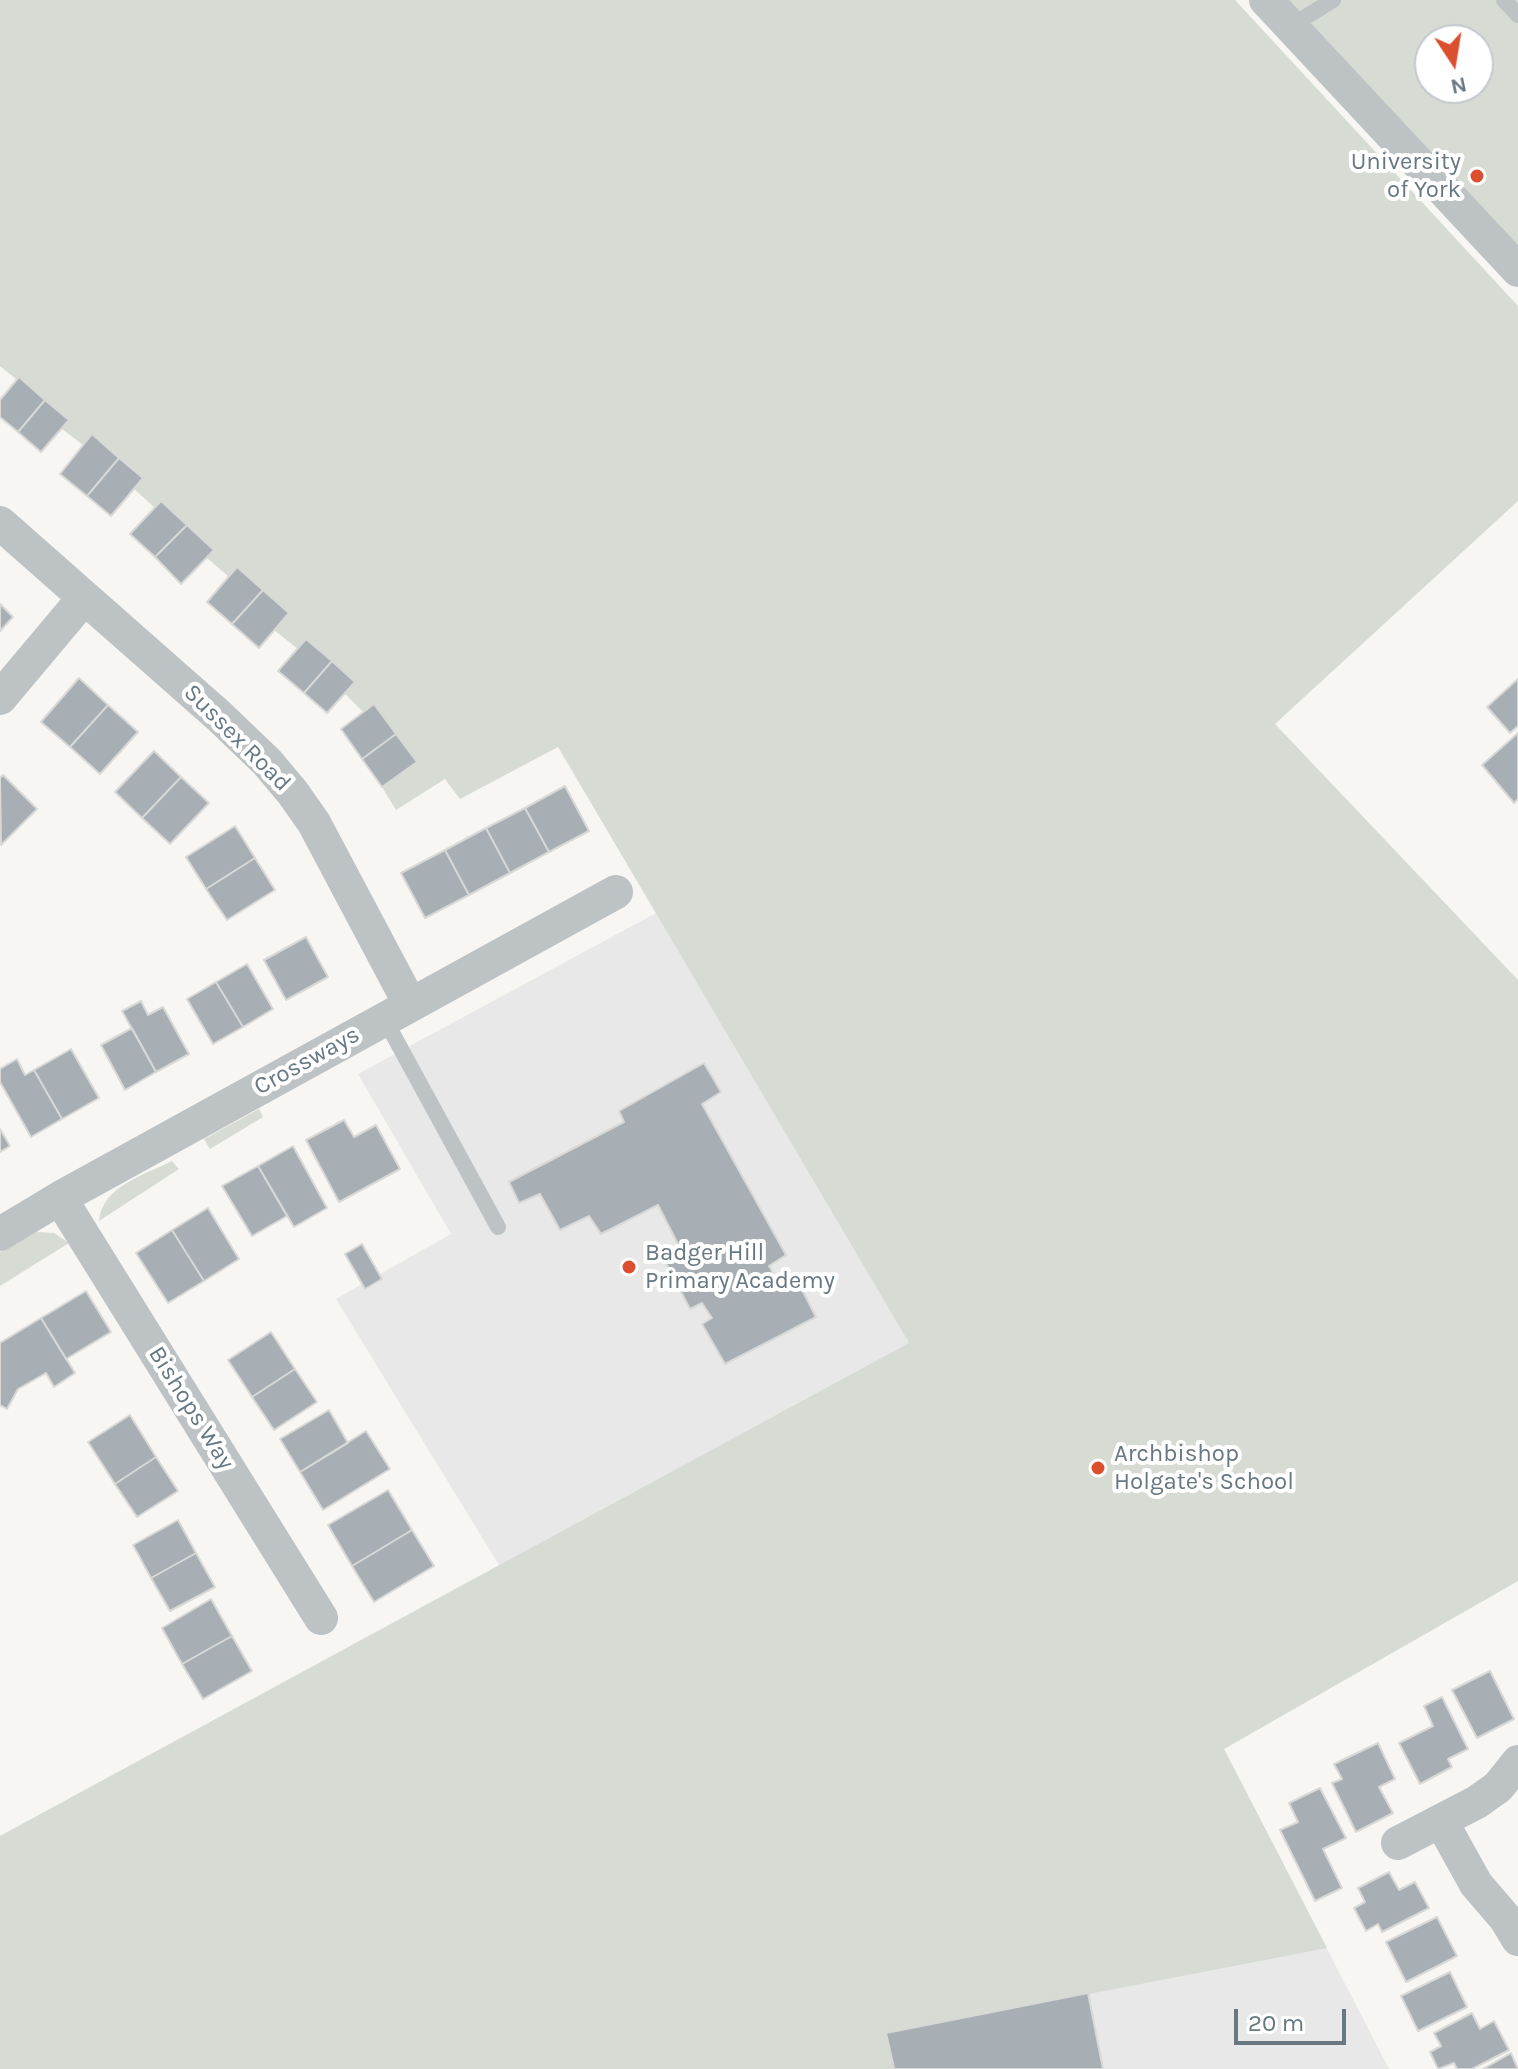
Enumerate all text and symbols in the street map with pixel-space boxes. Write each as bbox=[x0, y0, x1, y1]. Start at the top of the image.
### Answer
north arrow bbox=[1414, 24, 1494, 104]
text: N bbox=[1448, 71, 1469, 100]
place label: University of York bbox=[1351, 148, 1461, 204]
marker: University of York bbox=[1468, 167, 1486, 185]
street label: Sussex Road bbox=[177, 678, 297, 798]
street label: Crossways bbox=[249, 1020, 365, 1102]
place label: Badger Hill Primary Academy bbox=[645, 1239, 835, 1295]
marker: Badger Hill Primary Academy bbox=[620, 1258, 638, 1276]
street label: Bishops Way bbox=[142, 1341, 240, 1475]
place label: Archbishop Holgate's School bbox=[1114, 1440, 1294, 1496]
marker: Archbishop Holgate's School bbox=[1089, 1459, 1107, 1477]
scale bar bbox=[1238, 1993, 1350, 2043]
text: 20 m bbox=[1248, 2009, 1304, 2037]

